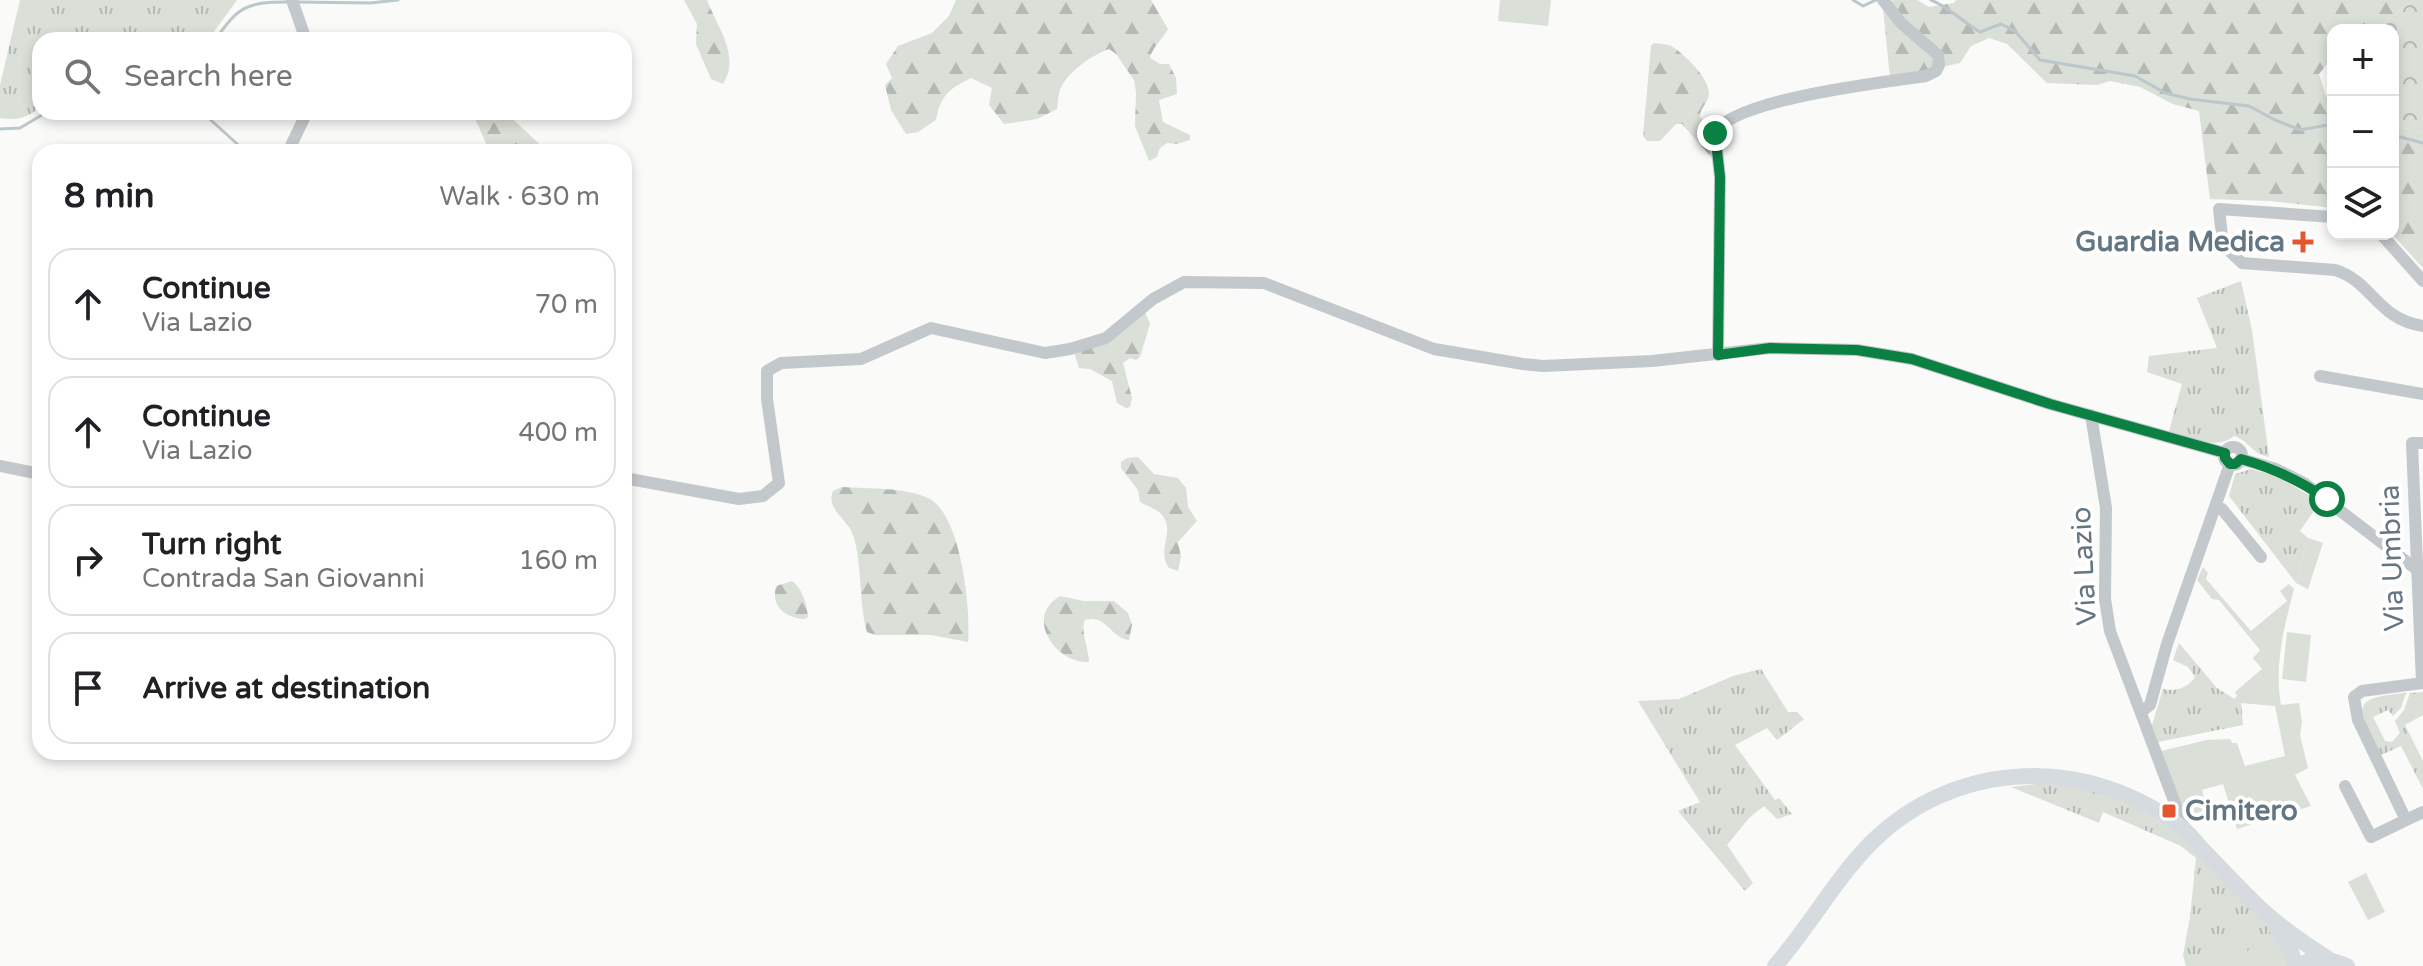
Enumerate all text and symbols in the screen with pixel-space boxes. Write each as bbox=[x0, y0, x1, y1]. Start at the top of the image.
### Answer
map controls bbox=[2327, 24, 2399, 240]
button: + bbox=[2327, 24, 2399, 96]
search box bbox=[32, 32, 632, 120]
icon: search bbox=[60, 54, 104, 98]
text: Search here bbox=[124, 58, 293, 95]
button: − bbox=[2327, 96, 2399, 168]
route end bbox=[1697, 115, 1733, 151]
button: layers bbox=[2327, 168, 2399, 240]
text: 8 min bbox=[64, 176, 155, 217]
text: Walk · 630 m bbox=[440, 181, 600, 212]
place label: Guardia Medica bbox=[2075, 225, 2285, 259]
marker: Guardia Medica bbox=[2292, 231, 2314, 253]
text: Continue bbox=[142, 270, 271, 307]
icon: ahead bbox=[66, 282, 110, 326]
text: 70 m bbox=[535, 289, 598, 320]
text: Via Lazio bbox=[142, 307, 252, 338]
text: Continue bbox=[142, 398, 271, 435]
icon: ahead bbox=[66, 410, 110, 454]
text: 400 m bbox=[518, 417, 598, 448]
text: Via Lazio bbox=[142, 435, 252, 466]
route start bbox=[2309, 481, 2345, 517]
street label: Via Umbria bbox=[2372, 484, 2412, 632]
street label: Via Lazio bbox=[2064, 506, 2104, 626]
text: Turn right bbox=[142, 526, 282, 563]
icon: right bbox=[66, 538, 110, 582]
text: 160 m bbox=[518, 545, 598, 576]
text: Contrada San Giovanni bbox=[142, 563, 425, 594]
icon: arrive bbox=[66, 666, 110, 710]
text: Arrive at destination bbox=[142, 670, 430, 707]
place label: Cimitero bbox=[2185, 794, 2298, 828]
marker: Cimitero bbox=[2160, 802, 2178, 820]

